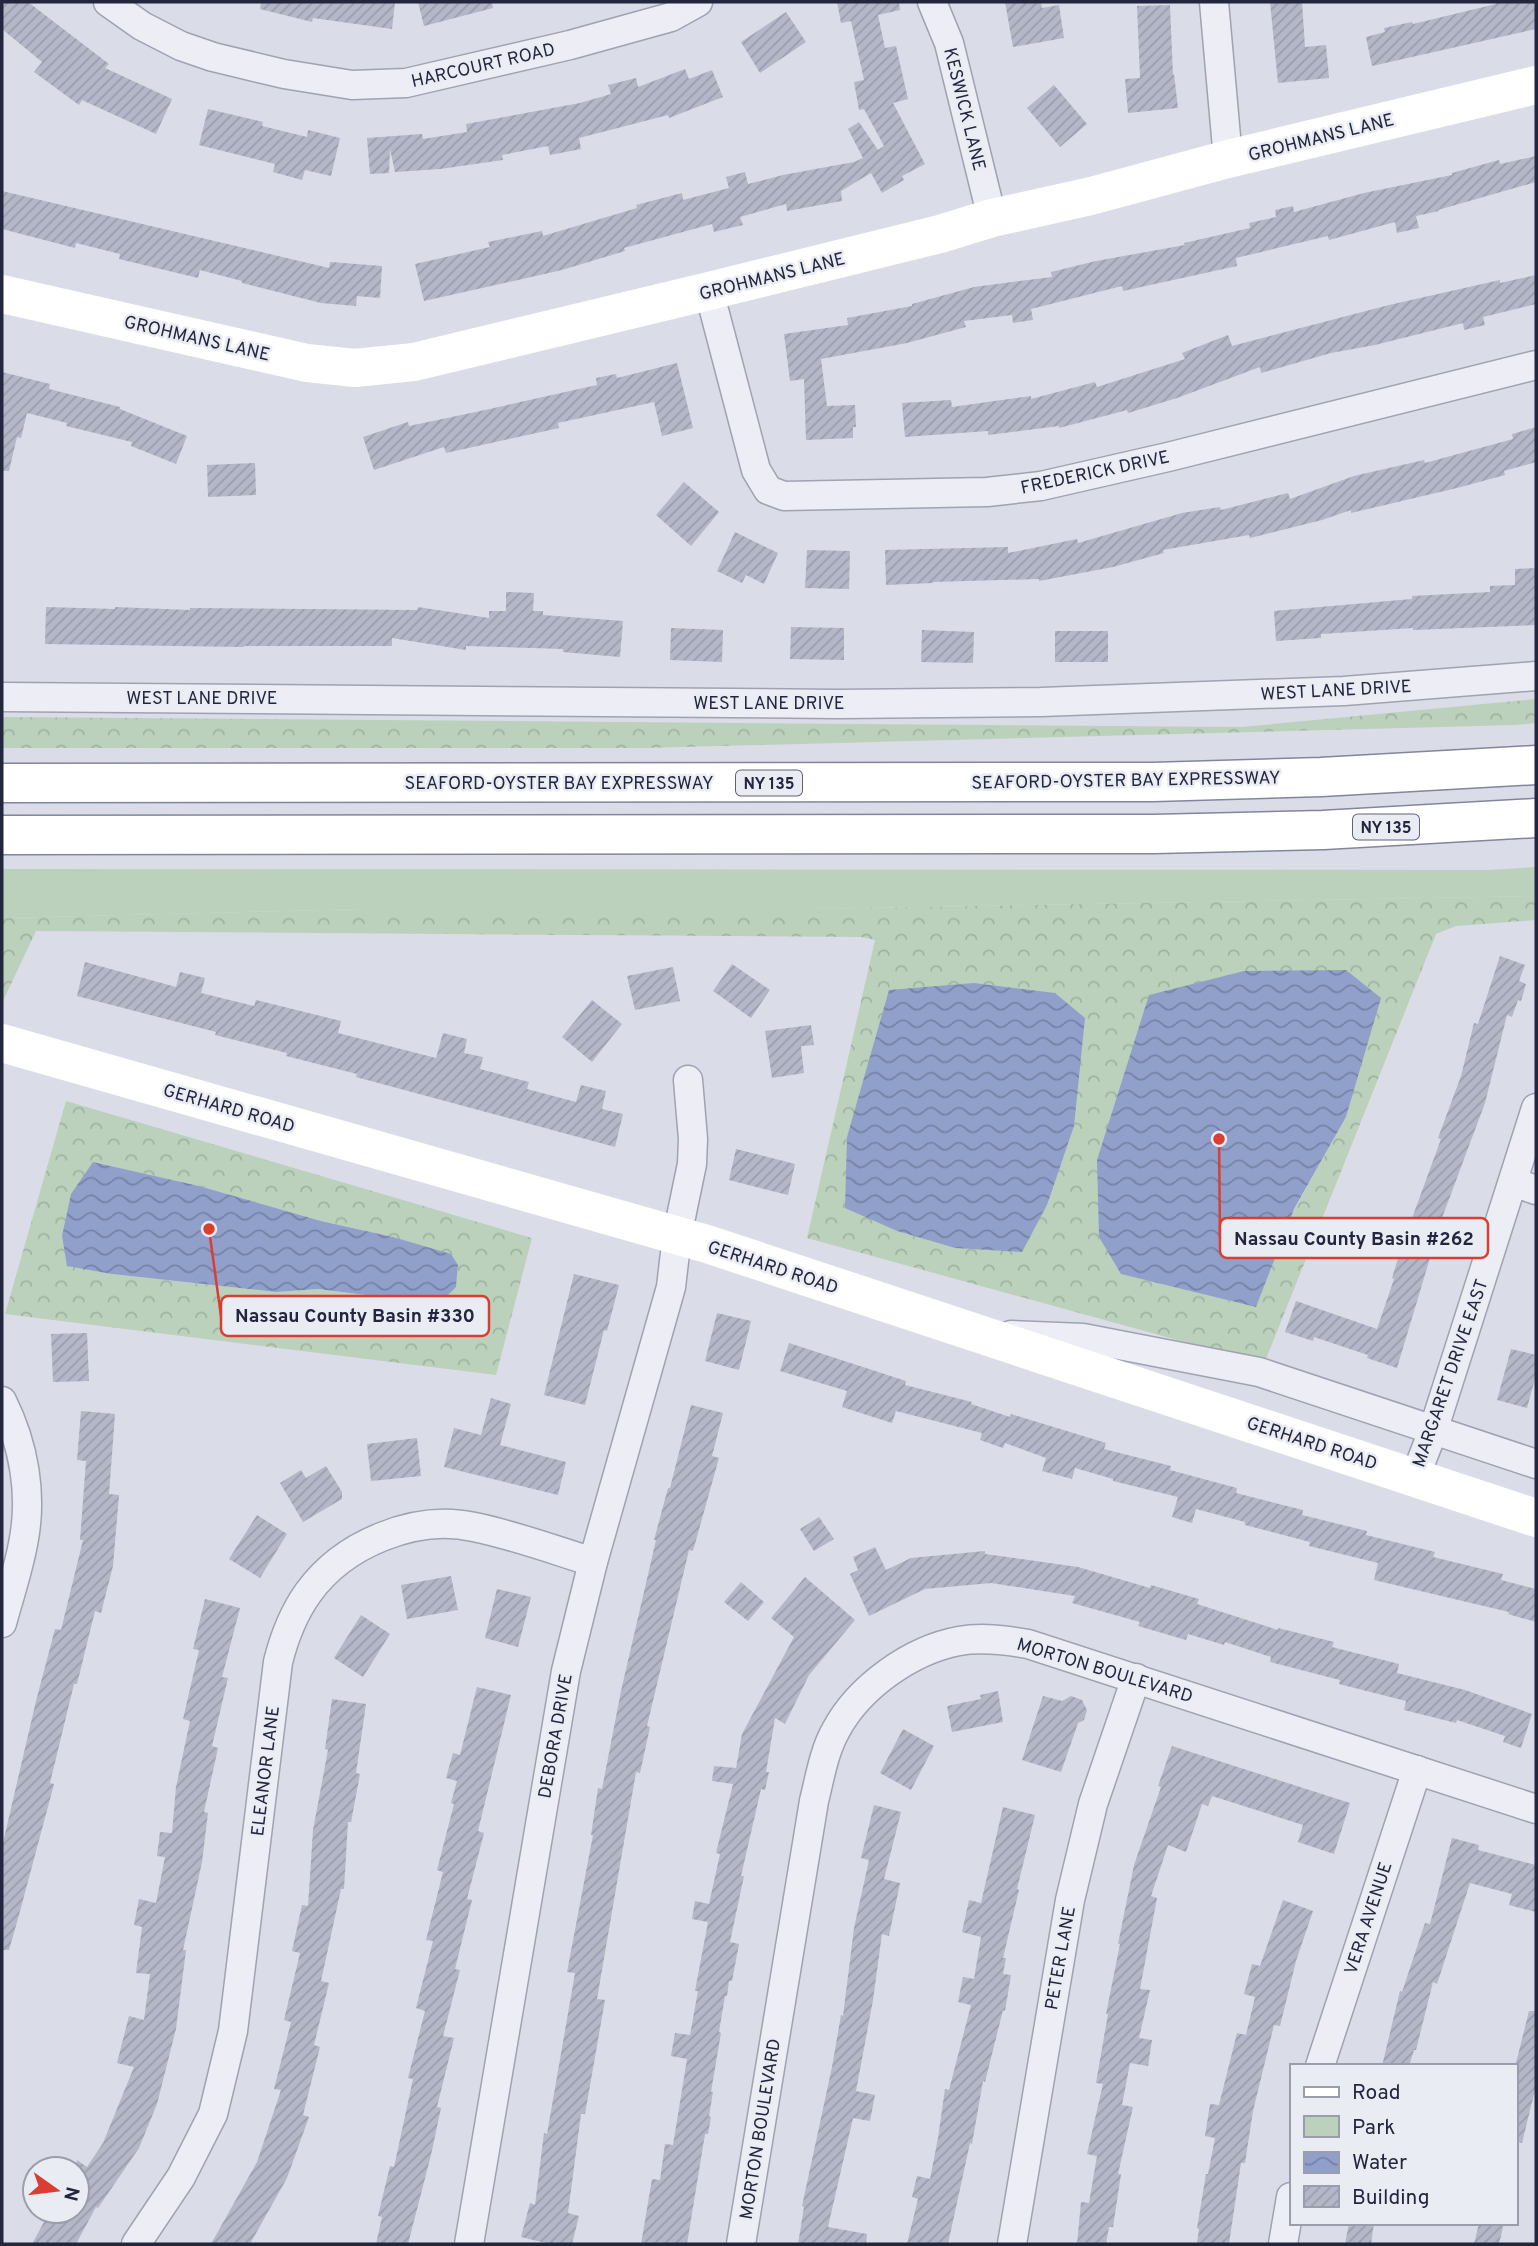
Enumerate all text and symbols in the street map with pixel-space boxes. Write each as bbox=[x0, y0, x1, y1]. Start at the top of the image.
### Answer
street label: HARCOURT ROAD bbox=[409, 39, 557, 94]
street label: KESWICK LANE bbox=[937, 45, 990, 173]
street label: GROHMANS LANE bbox=[1246, 109, 1397, 168]
street label: GROHMANS LANE bbox=[697, 248, 848, 307]
street label: GROHMANS LANE bbox=[121, 311, 272, 367]
street label: FREDERICK DRIVE bbox=[1019, 446, 1172, 500]
street label: WEST LANE DRIVE bbox=[1260, 676, 1412, 707]
street label: WEST LANE DRIVE bbox=[126, 688, 278, 711]
street label: WEST LANE DRIVE bbox=[693, 693, 845, 716]
street label: SEAFORD-OYSTER BAY EXPRESSWAY bbox=[971, 767, 1281, 796]
road number: NY 135 bbox=[736, 770, 802, 796]
street label: SEAFORD-OYSTER BAY EXPRESSWAY bbox=[404, 773, 714, 796]
road number: NY 135 bbox=[1353, 814, 1419, 840]
street label: GERHARD ROAD bbox=[160, 1080, 297, 1139]
callout: Nassau County Basin #262 bbox=[1220, 1218, 1488, 1258]
text: Nassau County Basin #262 bbox=[1234, 1228, 1474, 1252]
street label: GERHARD ROAD bbox=[704, 1236, 841, 1300]
street label: MARGARET DRIVE EAST bbox=[1408, 1276, 1494, 1471]
callout: Nassau County Basin #330 bbox=[221, 1296, 489, 1336]
text: Nassau County Basin #330 bbox=[235, 1305, 475, 1329]
street label: GERHARD ROAD bbox=[1243, 1412, 1380, 1476]
street label: MORTON BOULEVARD bbox=[1014, 1634, 1195, 1709]
street label: DEBORA DRIVE bbox=[534, 1672, 579, 1800]
street label: ELEANOR LANE bbox=[247, 1705, 286, 1838]
street label: VERA AVENUE bbox=[1340, 1859, 1398, 1978]
street label: PETER LANE bbox=[1041, 1904, 1082, 2012]
street label: MORTON BOULEVARD bbox=[736, 2037, 787, 2221]
legend bbox=[1290, 2064, 1517, 2225]
text: Road bbox=[1352, 2080, 1401, 2107]
text: Park bbox=[1352, 2115, 1395, 2142]
text: Water bbox=[1352, 2150, 1407, 2177]
north arrow bbox=[21, 2155, 91, 2225]
text: N bbox=[57, 2184, 84, 2203]
text: Building bbox=[1352, 2185, 1430, 2212]

